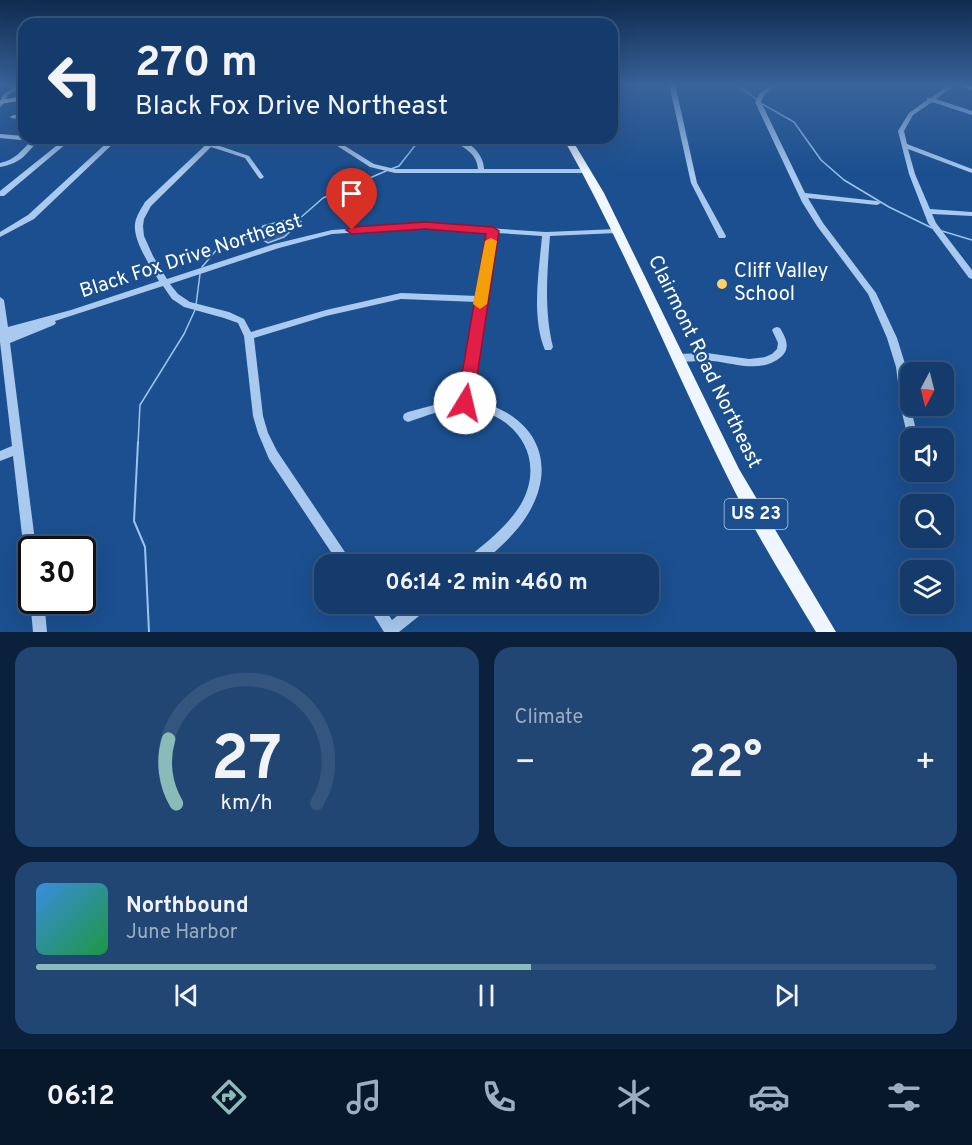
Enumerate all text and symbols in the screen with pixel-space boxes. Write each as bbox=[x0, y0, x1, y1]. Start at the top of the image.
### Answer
text: 270 m bbox=[135, 38, 258, 91]
icon: left bbox=[36, 42, 114, 120]
text: Black Fox Drive Northeast bbox=[135, 90, 448, 124]
pin bbox=[326, 168, 377, 230]
icon: arrive bbox=[335, 177, 368, 210]
street label: Black Fox Drive Northeast bbox=[77, 209, 305, 305]
street label: Clairmont Road Northeast bbox=[641, 251, 767, 473]
place label: Cliff Valley School bbox=[734, 259, 828, 308]
marker: Cliff Valley School bbox=[715, 277, 729, 291]
north arrow bbox=[900, 362, 954, 416]
map controls bbox=[900, 362, 954, 614]
position arrow bbox=[433, 371, 497, 435]
button: sound bbox=[900, 428, 954, 482]
button: search bbox=[900, 494, 954, 548]
road number: US 23 bbox=[724, 499, 788, 529]
speed limit sign: 30 bbox=[18, 536, 96, 614]
button: layers bbox=[900, 560, 954, 614]
text: 06:14 · 2 min · 460 m bbox=[385, 570, 588, 597]
text: Climate bbox=[515, 705, 583, 731]
text: 27 bbox=[211, 723, 282, 802]
text: 22° bbox=[688, 736, 762, 793]
text: − bbox=[515, 743, 536, 785]
text: + bbox=[915, 743, 936, 785]
text: km/h bbox=[221, 790, 273, 817]
text: Northbound bbox=[126, 893, 249, 920]
text: June Harbor bbox=[126, 920, 238, 946]
icon: previous bbox=[170, 979, 203, 1012]
icon: pause bbox=[470, 979, 503, 1012]
icon: next bbox=[770, 979, 803, 1012]
icon: directions bbox=[208, 1076, 250, 1118]
icon: music bbox=[343, 1076, 385, 1118]
icon: phone bbox=[478, 1076, 520, 1118]
icon: climate bbox=[613, 1076, 655, 1118]
icon: car bbox=[748, 1076, 790, 1118]
icon: filters bbox=[883, 1076, 925, 1118]
text: 06:12 bbox=[47, 1080, 115, 1114]

